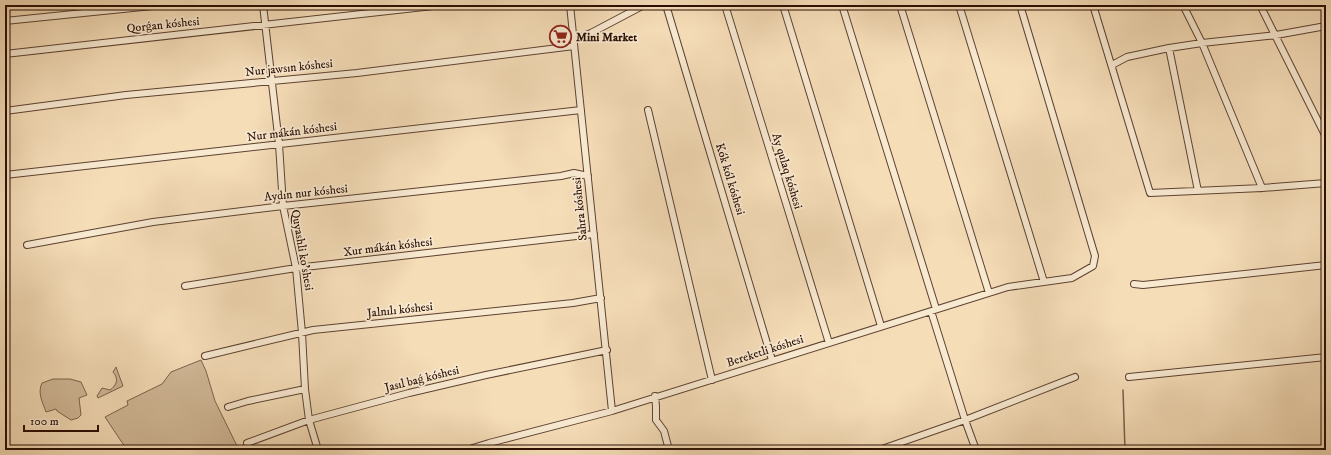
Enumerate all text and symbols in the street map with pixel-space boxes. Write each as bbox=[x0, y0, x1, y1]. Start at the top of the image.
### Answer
street label: Qorǵan kóshesi bbox=[126, 14, 200, 36]
supermarket icon: Mini Market bbox=[548, 24, 574, 50]
place label: Mini Market bbox=[576, 30, 637, 45]
street label: Nur jawsın kóshesi bbox=[244, 56, 334, 80]
street label: Nur mákán kóshesi bbox=[246, 119, 338, 145]
street label: Ay qulaq kóshesi bbox=[768, 131, 806, 211]
street label: Kók kól kóshesi bbox=[712, 141, 748, 217]
street label: Sahra kóshesi bbox=[569, 176, 591, 242]
street label: Aydın nur kóshesi bbox=[263, 181, 349, 205]
street label: Quyashli ko'shesi bbox=[287, 208, 317, 292]
street label: Xur mákán kóshesi bbox=[343, 234, 433, 260]
street label: Jalnılı kóshesi bbox=[365, 299, 434, 321]
street label: Bereketli kóshesi bbox=[725, 332, 805, 370]
street label: Jasıl baǵ kóshesi bbox=[382, 363, 461, 396]
scale bar bbox=[24, 407, 98, 433]
text: 100 m bbox=[30, 414, 59, 429]

